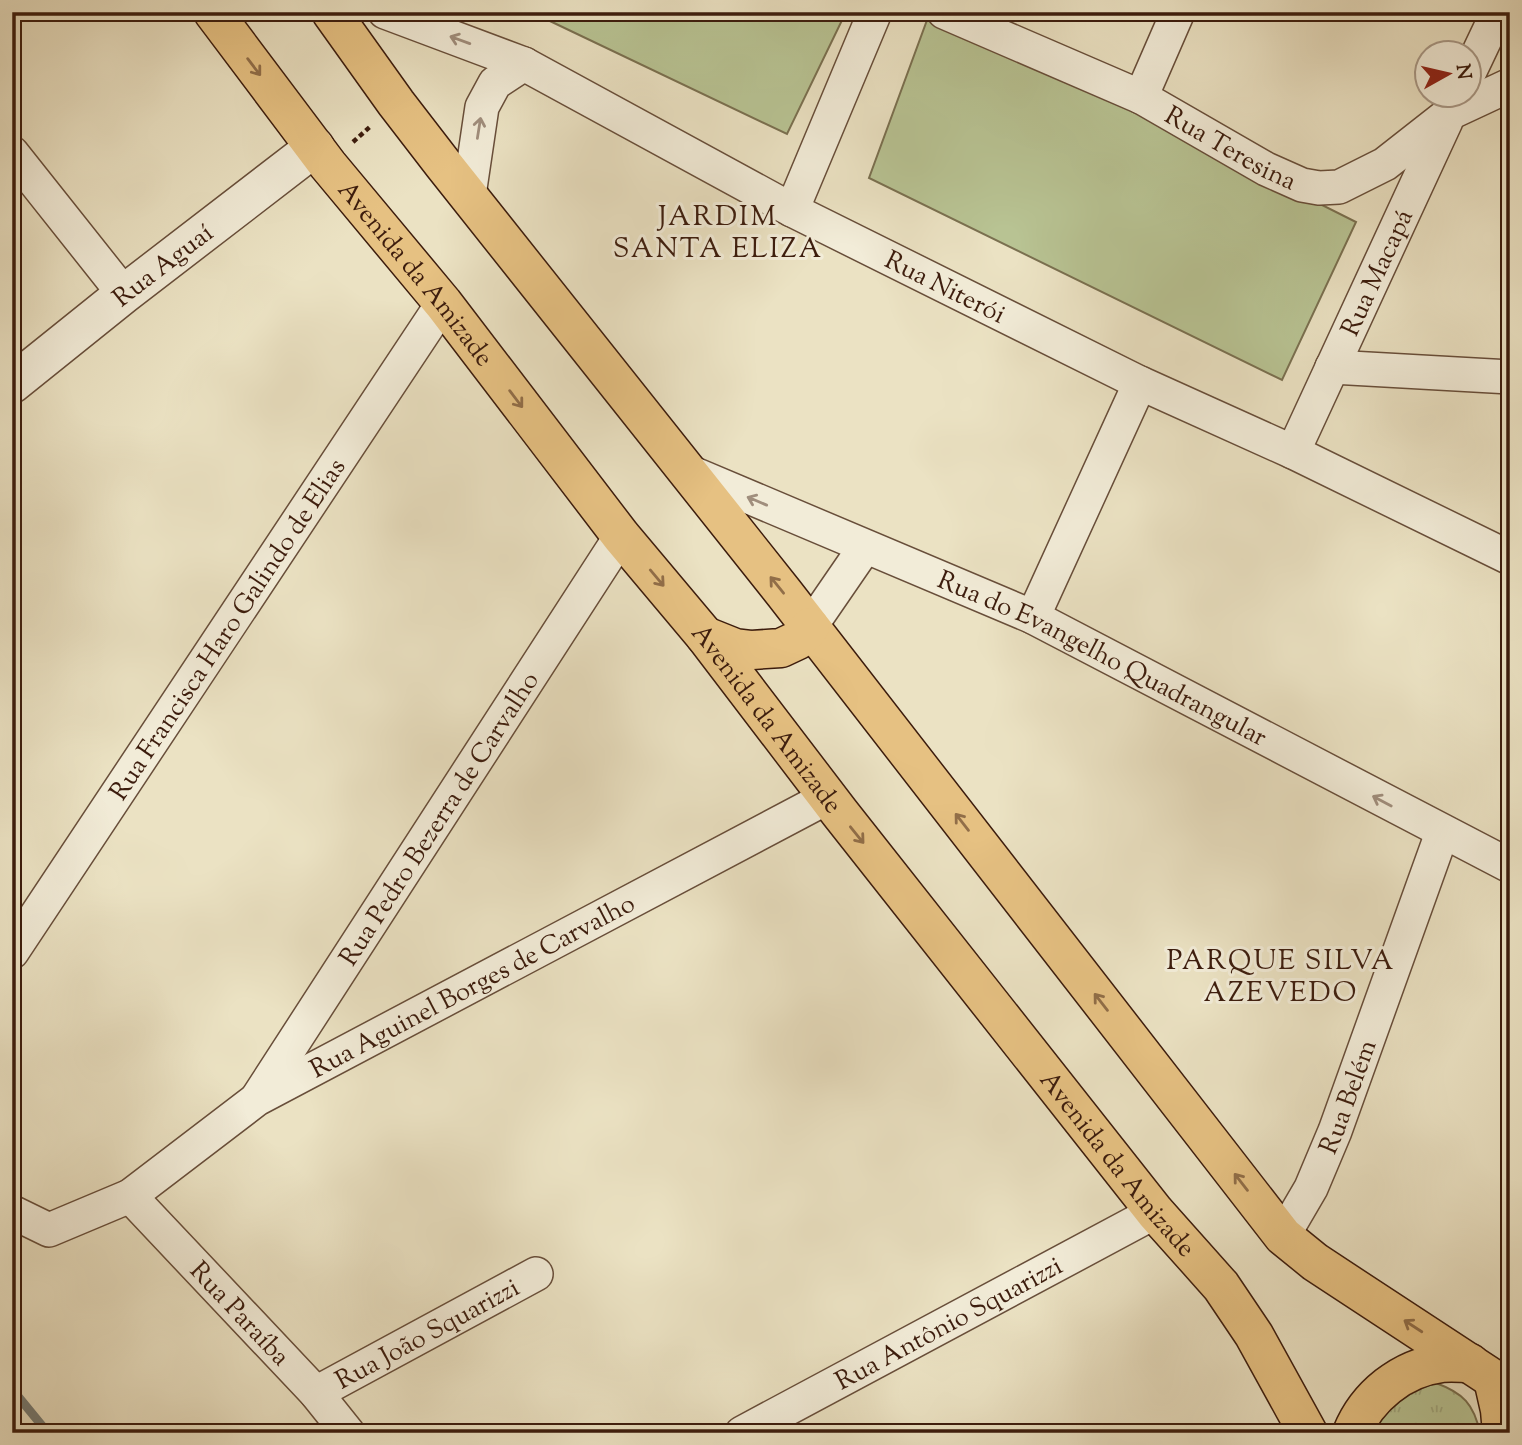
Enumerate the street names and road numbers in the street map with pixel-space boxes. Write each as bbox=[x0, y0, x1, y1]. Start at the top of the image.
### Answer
street label: Rua Teresina bbox=[1157, 98, 1302, 201]
street label: Avenida da Amizade bbox=[328, 174, 501, 375]
street label: Rua Macapá bbox=[1333, 204, 1424, 343]
street label: Rua Aguaí bbox=[106, 216, 222, 317]
street label: Rua Niterói bbox=[878, 243, 1011, 334]
street label: Rua Francisca Haro Galindo de Elias bbox=[102, 452, 356, 809]
street label: Rua do Evangelho Quadrangular bbox=[931, 563, 1273, 757]
street label: Avenida da Amizade bbox=[681, 617, 850, 822]
street label: Rua Pedro Bezerra de Carvalho bbox=[332, 665, 549, 974]
street label: Rua Aguinel Borges de Carvalho bbox=[304, 886, 642, 1089]
street label: Rua Belém bbox=[1311, 1035, 1387, 1160]
street label: Avenida da Amizade bbox=[1030, 1064, 1203, 1266]
street label: Rua Antônio Squarizzi bbox=[829, 1249, 1070, 1401]
street label: Rua Paraíba bbox=[180, 1254, 297, 1375]
street label: Rua João Squarizzi bbox=[329, 1270, 527, 1400]

